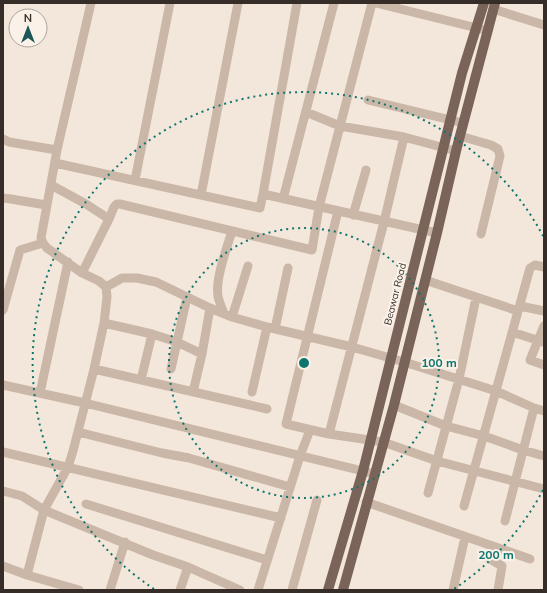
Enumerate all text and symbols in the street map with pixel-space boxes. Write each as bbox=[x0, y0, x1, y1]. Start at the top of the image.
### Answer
north arrow bbox=[8, 8, 48, 48]
text: N bbox=[24, 11, 32, 25]
street label: Beawar Road bbox=[381, 262, 409, 326]
text: 100 m bbox=[421, 355, 457, 370]
centre of rings bbox=[297, 356, 311, 370]
text: 200 m bbox=[478, 547, 514, 562]

